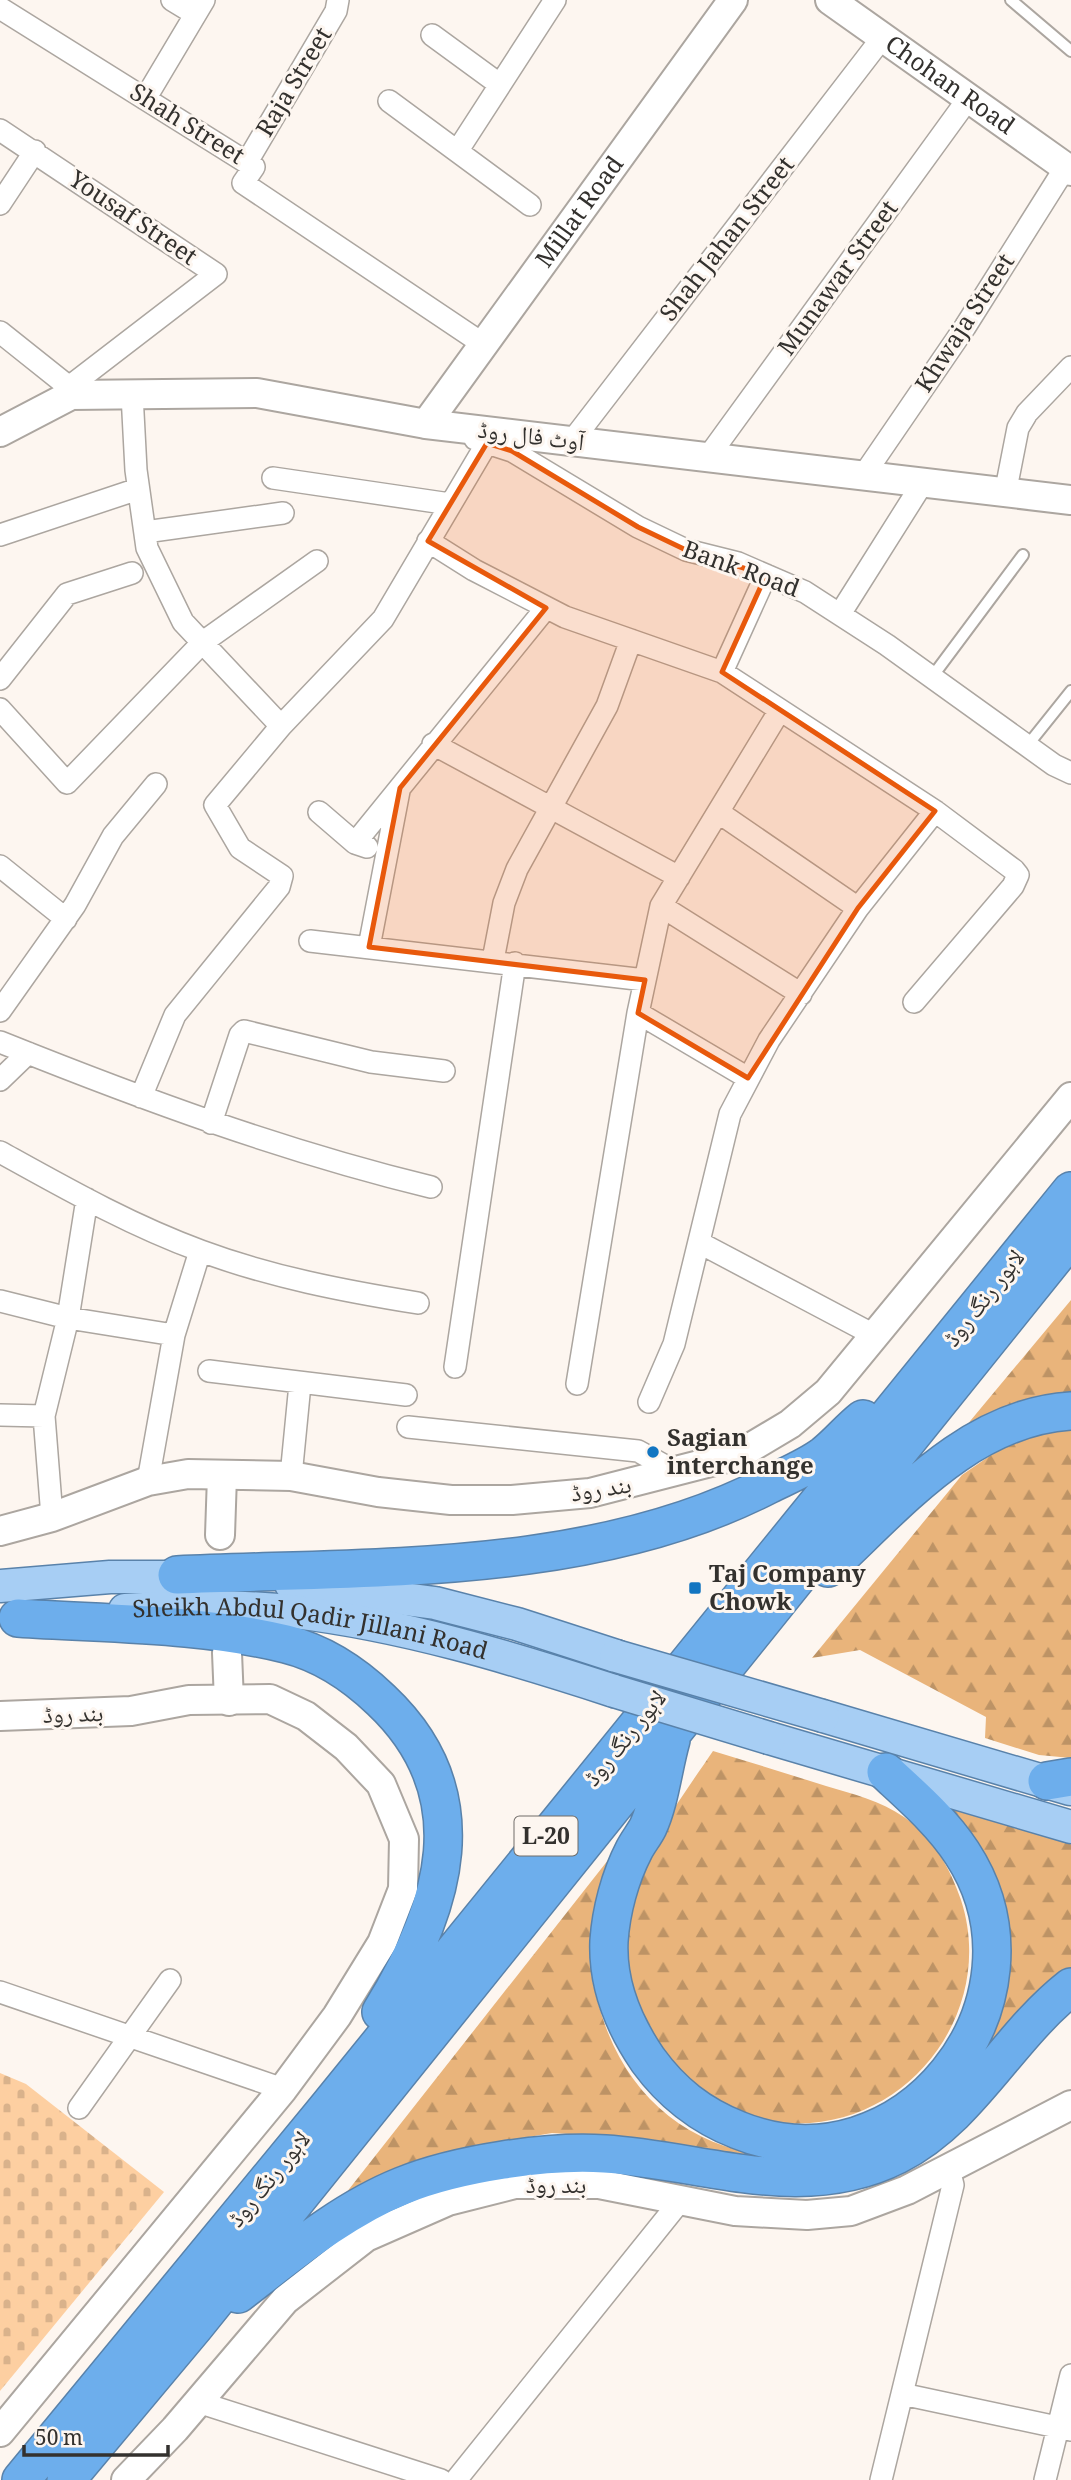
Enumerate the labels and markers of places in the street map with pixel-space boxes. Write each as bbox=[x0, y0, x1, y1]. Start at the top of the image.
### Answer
place label: Sagian interchange bbox=[667, 1420, 814, 1489]
marker: Sagian interchange bbox=[645, 1444, 661, 1460]
place label: Taj Company Chowk bbox=[709, 1556, 866, 1625]
marker: Taj Company Chowk bbox=[687, 1580, 703, 1596]

